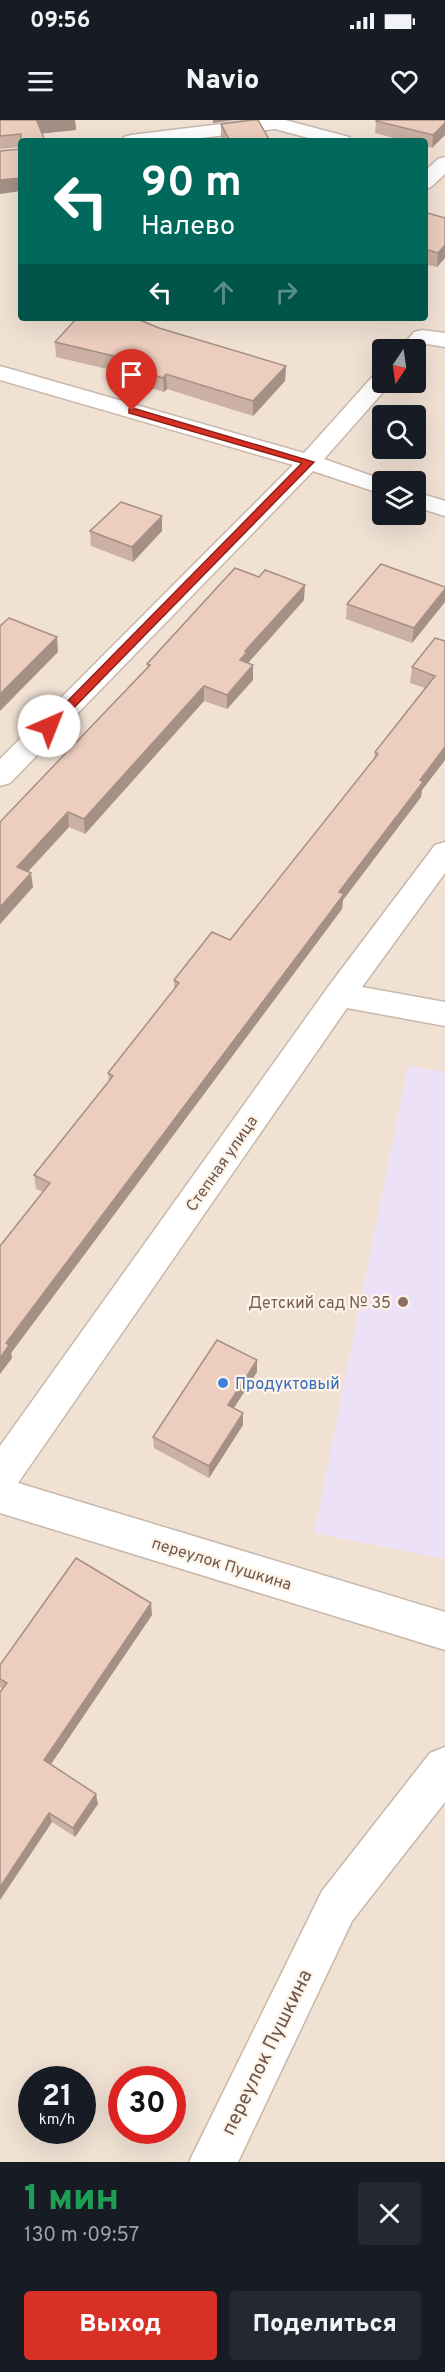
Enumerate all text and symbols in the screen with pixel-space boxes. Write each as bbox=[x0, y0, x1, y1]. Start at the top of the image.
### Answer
text: 09:56 bbox=[30, 8, 90, 35]
text: Navio bbox=[186, 64, 259, 98]
icon: menu bbox=[24, 65, 57, 98]
icon: heart bbox=[388, 65, 421, 98]
text: 90 m bbox=[141, 158, 242, 211]
icon: left bbox=[42, 162, 120, 240]
text: Налево bbox=[141, 210, 235, 244]
icon: left bbox=[144, 276, 177, 309]
icon: ahead bbox=[207, 276, 240, 309]
icon: right bbox=[270, 276, 303, 309]
north arrow bbox=[372, 339, 426, 393]
map controls bbox=[372, 339, 426, 525]
pin bbox=[106, 349, 157, 411]
icon: arrive bbox=[115, 358, 148, 391]
button: search bbox=[372, 405, 426, 459]
button: layers bbox=[372, 471, 426, 525]
position arrow bbox=[17, 694, 81, 758]
street label: Степная улица bbox=[182, 1112, 263, 1216]
place label: Детский сад № 35 bbox=[248, 1294, 391, 1314]
marker: Детский сад № 35 bbox=[396, 1295, 410, 1309]
place label: Продуктовый bbox=[235, 1375, 340, 1395]
marker: Продуктовый bbox=[216, 1376, 230, 1390]
street label: переулок Пушкина bbox=[149, 1534, 294, 1596]
street label: переулок Пушкина bbox=[216, 1966, 319, 2140]
speed limit sign: 30 bbox=[108, 2066, 186, 2144]
text: 21 bbox=[42, 2079, 72, 2116]
text: km/h bbox=[39, 2111, 75, 2130]
text: 1 мин bbox=[24, 2177, 119, 2223]
button: close bbox=[358, 2182, 421, 2245]
text: 130 m · 09:57 bbox=[24, 2223, 139, 2249]
button: Выход bbox=[24, 2291, 217, 2360]
button: Поделиться bbox=[229, 2291, 421, 2360]

